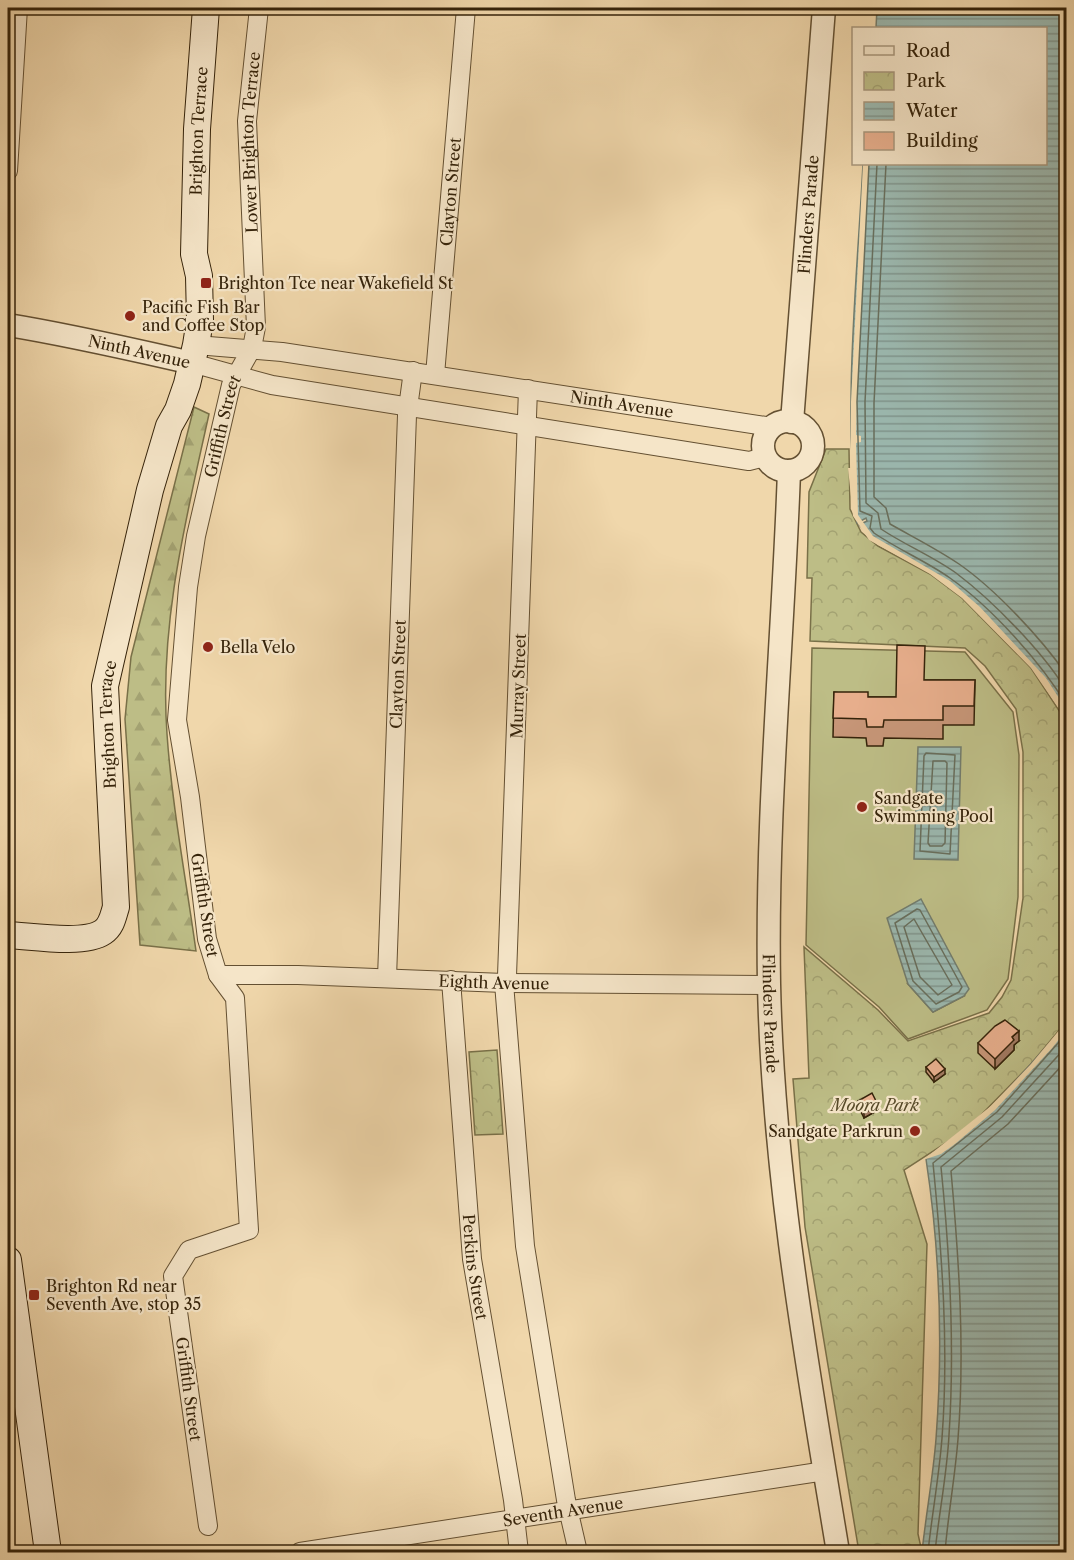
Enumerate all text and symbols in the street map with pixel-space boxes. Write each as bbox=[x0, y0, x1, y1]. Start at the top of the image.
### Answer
legend bbox=[852, 27, 1047, 165]
text: Road bbox=[906, 40, 951, 62]
street label: Lower Brighton Terrace bbox=[237, 51, 264, 233]
street label: Brighton Terrace bbox=[185, 66, 212, 196]
text: Park bbox=[906, 70, 947, 92]
text: Water bbox=[905, 100, 958, 122]
text: Building bbox=[906, 130, 978, 152]
street label: Clayton Street bbox=[436, 136, 465, 247]
street label: Flinders Parade bbox=[793, 154, 823, 275]
place label: Brighton Tce near Wakefield St bbox=[218, 273, 454, 293]
marker: Brighton Tce near Wakefield St bbox=[199, 276, 213, 290]
place label: Pacific Fish Bar and Coffee Stop bbox=[142, 297, 265, 335]
marker: Pacific Fish Bar and Coffee Stop bbox=[123, 309, 137, 323]
street label: Ninth Avenue bbox=[86, 330, 192, 372]
street label: Griffith Street bbox=[200, 371, 245, 479]
street label: Ninth Avenue bbox=[569, 386, 675, 422]
street label: Clayton Street bbox=[386, 619, 410, 729]
street label: Murray Street bbox=[506, 633, 530, 739]
place label: Bella Velo bbox=[220, 637, 295, 657]
marker: Bella Velo bbox=[201, 640, 215, 654]
street label: Brighton Terrace bbox=[95, 658, 121, 789]
place label: Sandgate Swimming Pool bbox=[874, 788, 994, 826]
marker: Sandgate Swimming Pool bbox=[855, 800, 869, 814]
street label: Griffith Street bbox=[187, 851, 223, 959]
street label: Flinders Parade bbox=[759, 954, 783, 1074]
street label: Eighth Avenue bbox=[438, 970, 549, 993]
park label: Moora Park bbox=[829, 1095, 920, 1115]
place label: Sandgate Parkrun bbox=[768, 1121, 903, 1141]
marker: Sandgate Parkrun bbox=[908, 1124, 922, 1138]
street label: Perkins Street bbox=[459, 1213, 492, 1322]
place label: Brighton Rd near Seventh Ave, stop 35 bbox=[46, 1276, 201, 1314]
marker: Brighton Rd near Seventh Ave, stop 35 bbox=[27, 1288, 41, 1302]
street label: Griffith Street bbox=[172, 1336, 206, 1443]
street label: Seventh Avenue bbox=[501, 1492, 625, 1531]

